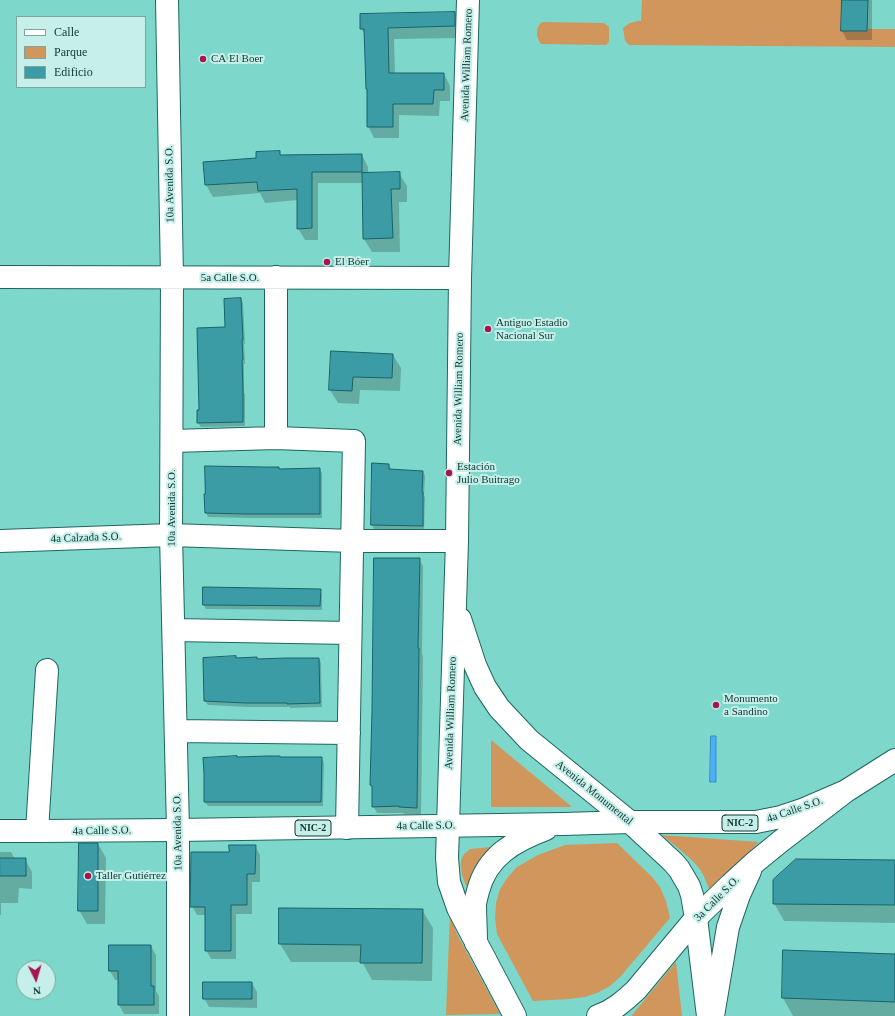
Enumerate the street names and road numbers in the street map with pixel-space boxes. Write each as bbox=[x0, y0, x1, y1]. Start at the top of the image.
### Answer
street label: Avenida William Romero bbox=[458, 8, 476, 122]
street label: 10a Avenida S.O. bbox=[163, 145, 177, 223]
street label: 5a Calle S.O. bbox=[201, 271, 259, 285]
street label: Avenida William Romero bbox=[451, 332, 467, 446]
street label: 10a Avenida S.O. bbox=[165, 469, 179, 547]
street label: 4a Calzada S.O. bbox=[50, 530, 122, 546]
street label: Avenida William Romero bbox=[442, 656, 460, 770]
street label: Avenida Monumental bbox=[553, 758, 635, 828]
street label: 10a Avenida S.O. bbox=[171, 793, 185, 871]
street label: 4a Calle S.O. bbox=[765, 794, 825, 826]
road number: NIC-2 bbox=[722, 815, 758, 831]
street label: 4a Calle S.O. bbox=[397, 819, 455, 833]
road number: NIC-2 bbox=[295, 820, 331, 836]
street label: 4a Calle S.O. bbox=[73, 824, 131, 838]
street label: 3a Calle S.O. bbox=[692, 874, 742, 924]

